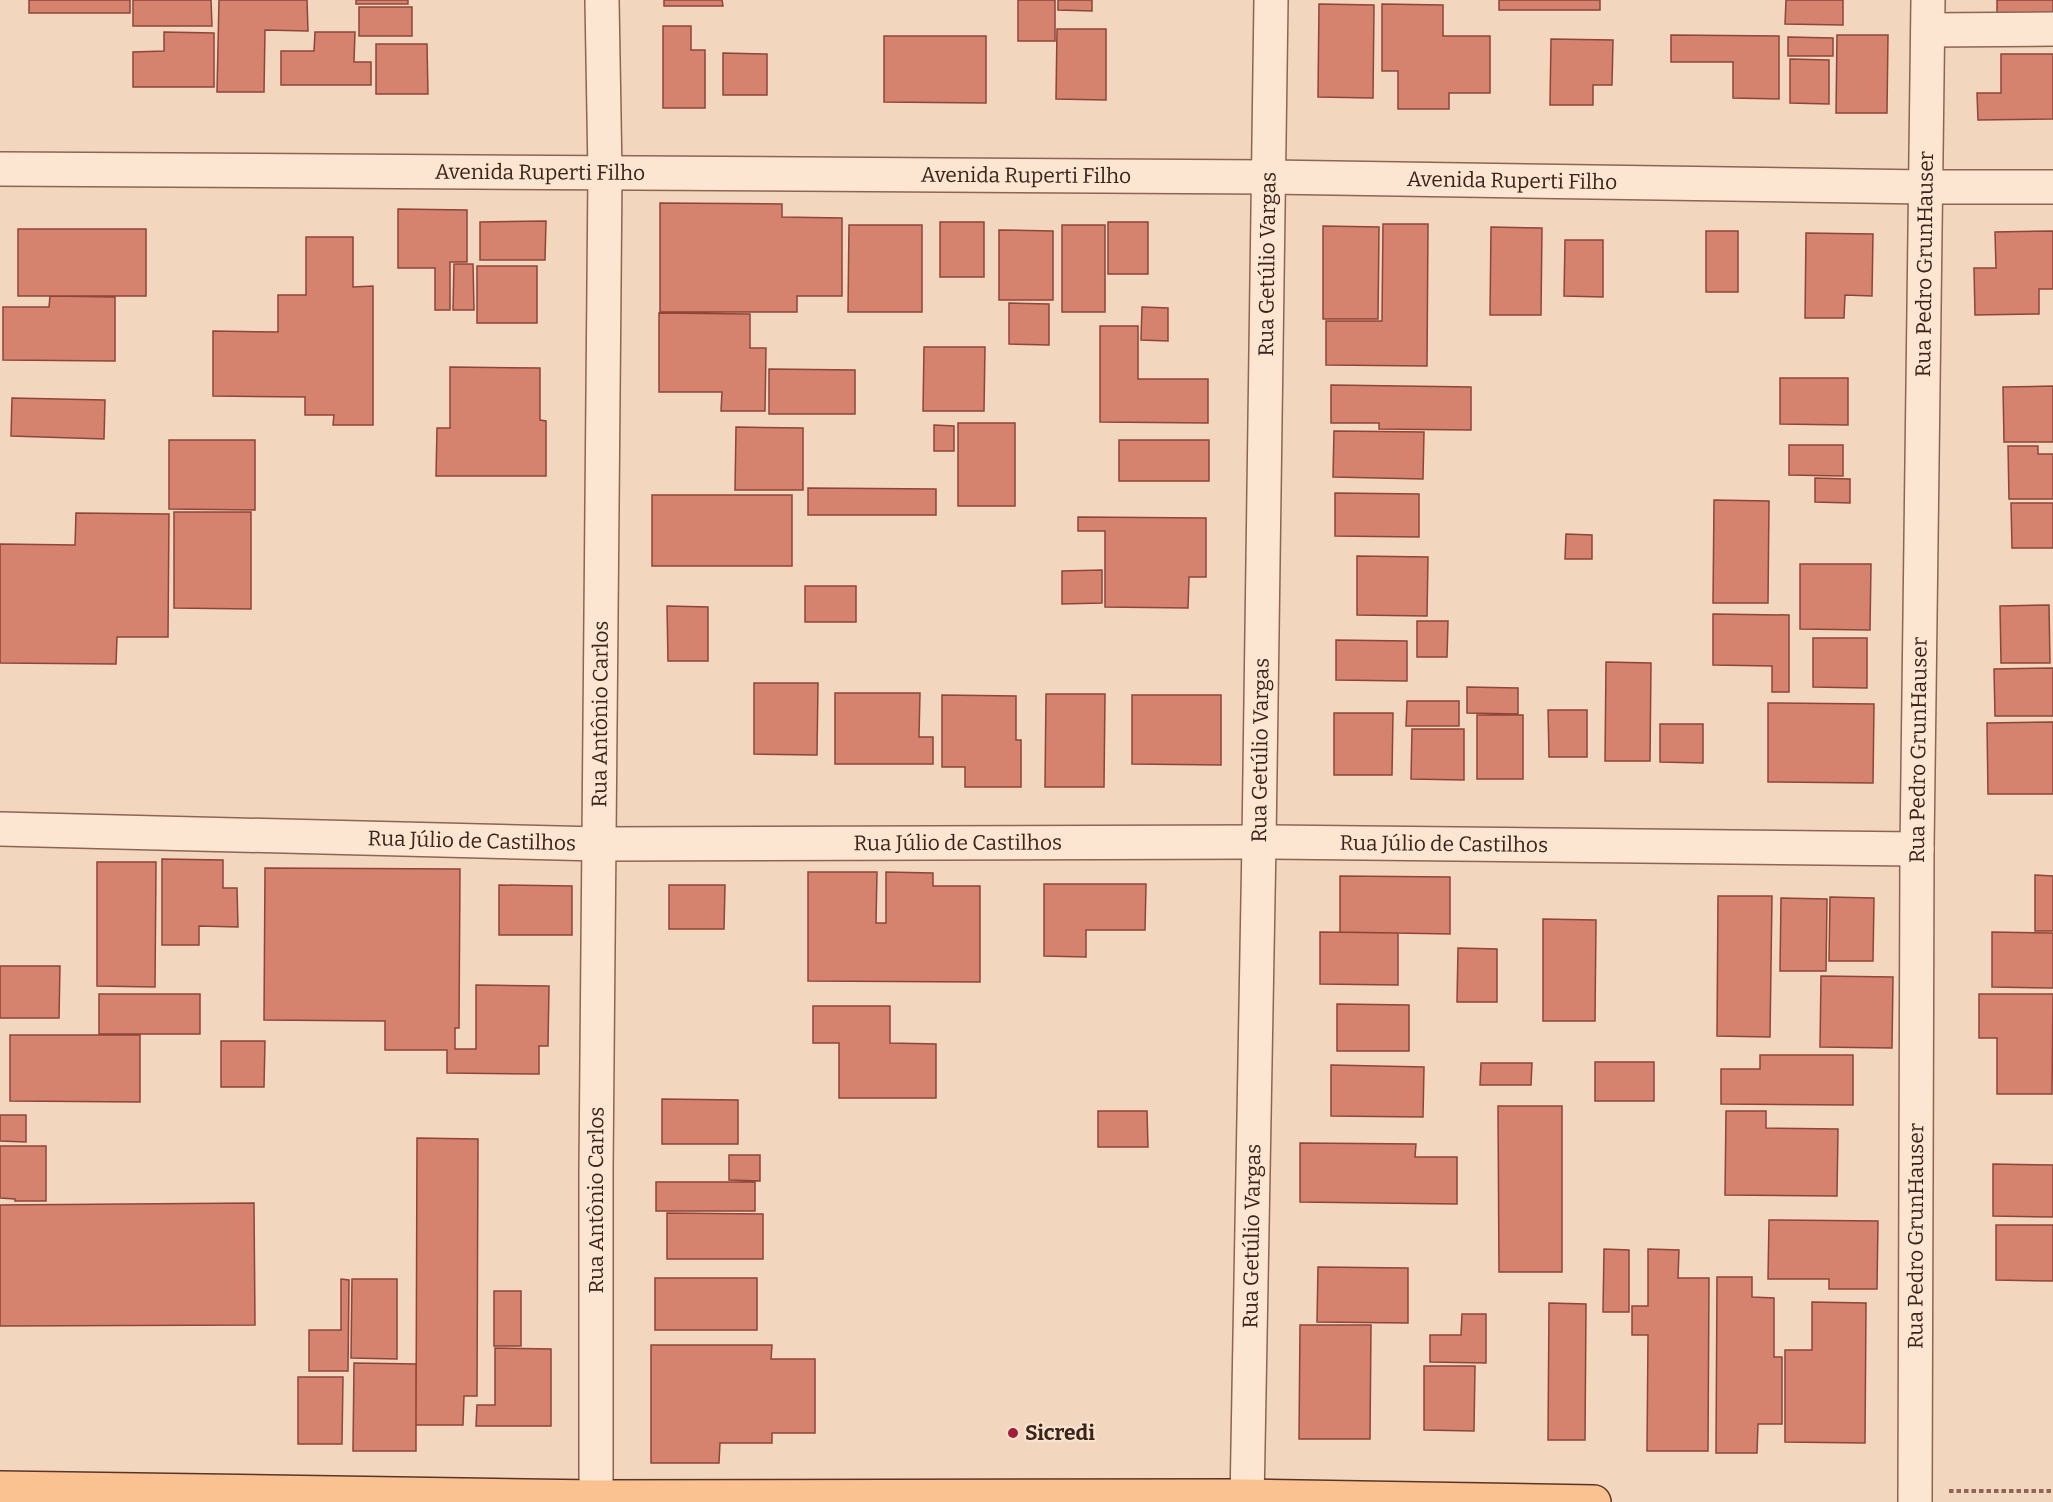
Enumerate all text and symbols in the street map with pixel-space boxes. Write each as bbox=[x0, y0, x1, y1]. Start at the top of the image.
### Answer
street label: Rua Pedro GrunHauser bbox=[1910, 151, 1939, 377]
street label: Avenida Ruperti Filho bbox=[435, 159, 645, 186]
street label: Avenida Ruperti Filho bbox=[921, 162, 1131, 189]
street label: Avenida Ruperti Filho bbox=[1407, 166, 1617, 195]
street label: Rua Getúlio Vargas bbox=[1253, 172, 1282, 357]
street label: Rua Antônio Carlos bbox=[586, 620, 614, 808]
street label: Rua Pedro GrunHauser bbox=[1904, 637, 1933, 863]
street label: Rua Getúlio Vargas bbox=[1246, 658, 1275, 843]
street label: Rua Júlio de Castilhos bbox=[367, 825, 576, 856]
street label: Rua Júlio de Castilhos bbox=[854, 830, 1062, 856]
street label: Rua Júlio de Castilhos bbox=[1339, 830, 1548, 858]
street label: Rua Antônio Carlos bbox=[583, 1106, 610, 1293]
street label: Rua Pedro GrunHauser bbox=[1902, 1123, 1929, 1349]
street label: Rua Getúlio Vargas bbox=[1237, 1144, 1267, 1329]
place label: Sicredi bbox=[1025, 1420, 1095, 1446]
marker: Sicredi bbox=[1006, 1426, 1020, 1440]

